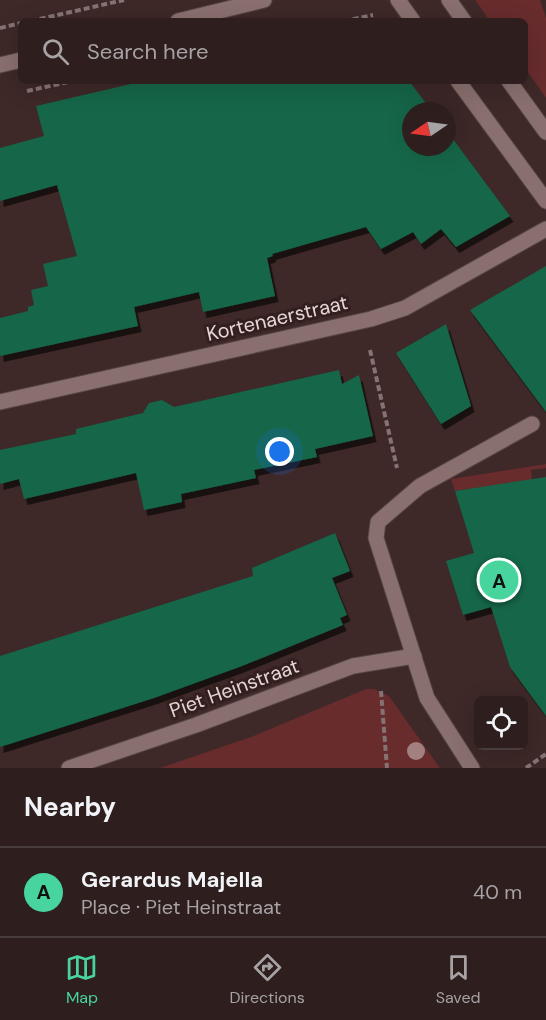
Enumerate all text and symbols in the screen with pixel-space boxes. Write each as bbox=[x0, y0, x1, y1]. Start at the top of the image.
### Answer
search box bbox=[18, 18, 528, 84]
icon: search bbox=[39, 35, 72, 68]
text: Search here bbox=[87, 37, 208, 66]
north arrow bbox=[402, 102, 456, 156]
street label: Kortenaerstraat bbox=[204, 289, 350, 347]
your location bbox=[265, 437, 294, 466]
pin: A bbox=[480, 558, 518, 602]
street label: Piet Heinstraat bbox=[166, 652, 302, 723]
map controls bbox=[474, 696, 528, 750]
button: locate bbox=[474, 696, 528, 750]
text: Nearby bbox=[24, 790, 116, 824]
text: Gerardus Majella bbox=[81, 865, 263, 894]
text: A bbox=[36, 879, 51, 905]
text: 40 m bbox=[473, 879, 522, 905]
text: Place · Piet Heinstraat bbox=[81, 894, 281, 920]
tab: Map bbox=[65, 951, 98, 1008]
tab: Directions bbox=[229, 951, 305, 1008]
tab: Saved bbox=[436, 951, 481, 1008]

